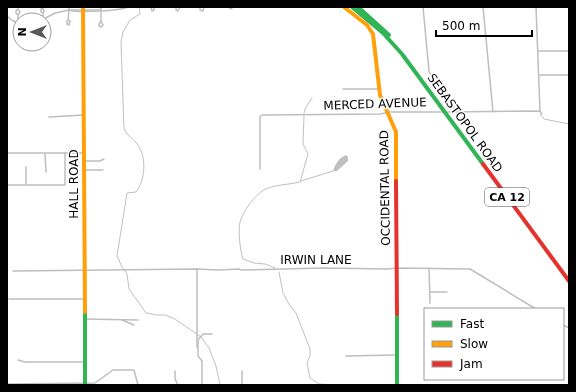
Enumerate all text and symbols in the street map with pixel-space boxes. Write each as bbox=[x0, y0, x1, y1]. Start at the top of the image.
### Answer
north arrow bbox=[12, 12, 52, 52]
scale bar bbox=[436, 12, 532, 38]
text: 500 m bbox=[442, 19, 480, 33]
text: N bbox=[16, 27, 29, 37]
street label: SEBASTOPOL ROAD bbox=[425, 71, 505, 175]
street label: MERCED AVENUE bbox=[323, 95, 427, 113]
street label: OCCIDENTAL ROAD bbox=[377, 130, 393, 246]
street label: HALL ROAD bbox=[67, 149, 81, 219]
road number: CA 12 bbox=[485, 188, 529, 206]
street label: IRWIN LANE bbox=[280, 253, 352, 267]
legend bbox=[424, 308, 564, 380]
text: Fast bbox=[460, 317, 484, 331]
text: Slow bbox=[460, 337, 488, 351]
text: Jam bbox=[459, 357, 483, 371]

